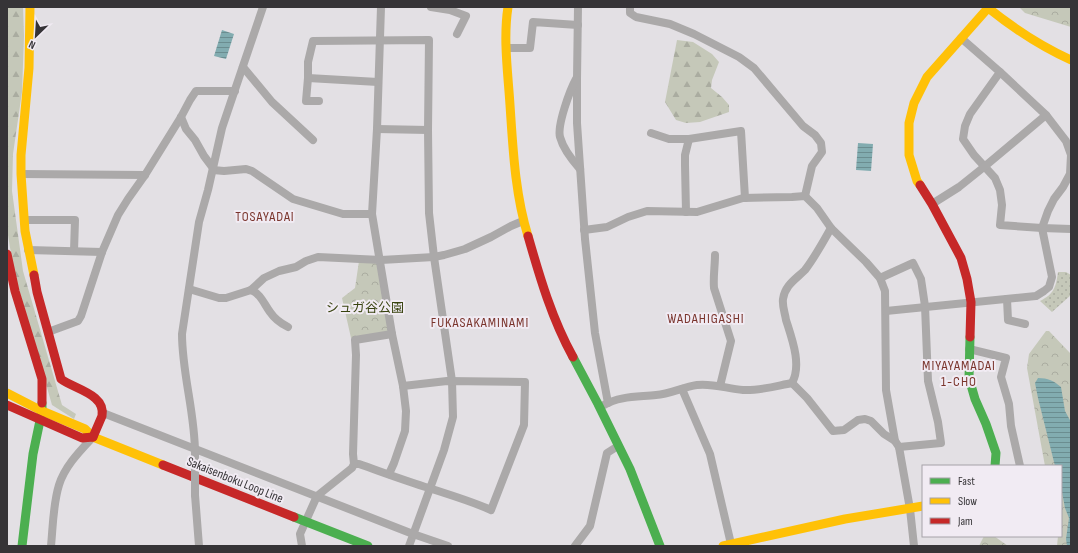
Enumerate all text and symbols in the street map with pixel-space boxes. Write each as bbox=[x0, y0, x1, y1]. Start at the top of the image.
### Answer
north arrow bbox=[16, 16, 56, 56]
text: N bbox=[26, 37, 37, 52]
district label: TOSAYADAI bbox=[235, 208, 295, 225]
park label: シュガ谷公園 bbox=[326, 300, 404, 316]
district label: WADAHIGASHI bbox=[667, 310, 745, 327]
district label: FUKASAKAMINAMI bbox=[431, 314, 529, 331]
district label: MIYAYAMADAI 1-CHO bbox=[922, 357, 996, 390]
street label: Sakaisenboku Loop Line bbox=[184, 453, 286, 507]
legend bbox=[922, 465, 1062, 537]
text: Fast bbox=[958, 474, 975, 489]
text: Slow bbox=[958, 494, 977, 509]
text: Jam bbox=[957, 514, 973, 529]

